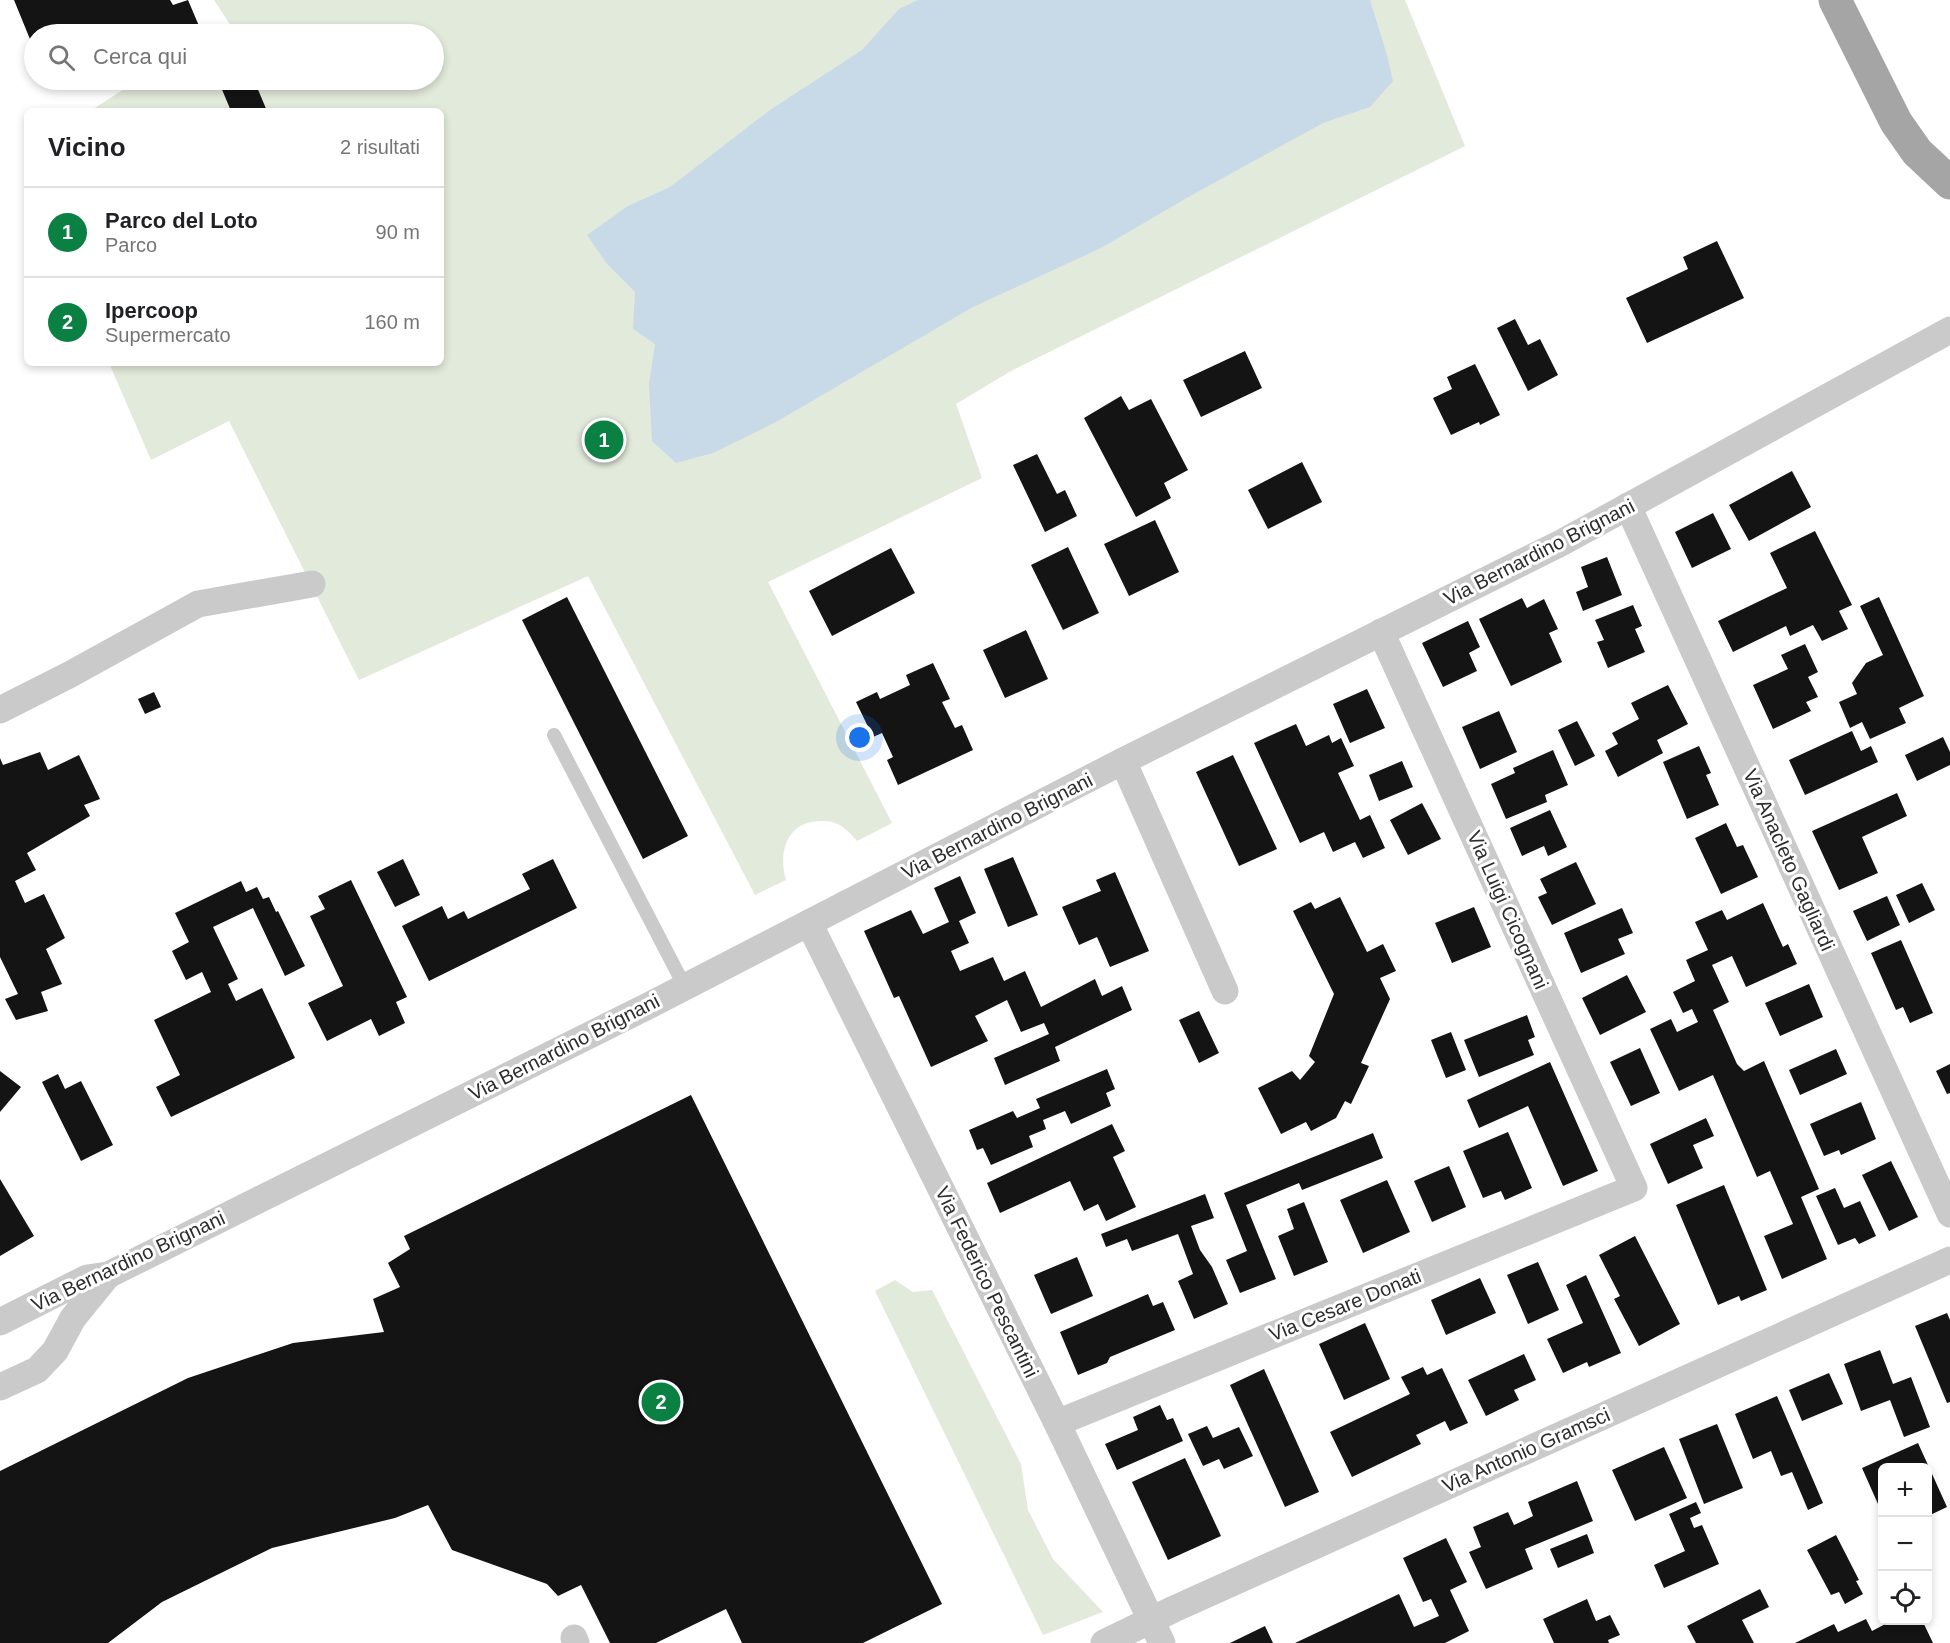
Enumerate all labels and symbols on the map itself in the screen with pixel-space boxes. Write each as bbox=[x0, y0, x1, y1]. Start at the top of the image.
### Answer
pin: 1 bbox=[584, 418, 624, 462]
street label: Via Bernardino Brignani bbox=[1440, 494, 1638, 610]
your location bbox=[845, 723, 874, 752]
street label: Via Anacleto Gagliardi bbox=[1739, 766, 1839, 954]
street label: Via Bernardino Brignani bbox=[898, 768, 1096, 884]
street label: Via Luigi Cicognani bbox=[1463, 827, 1553, 993]
street label: Via Bernardino Brignani bbox=[465, 989, 663, 1105]
street label: Via Federico Pescantini bbox=[931, 1183, 1043, 1381]
street label: Via Bernardino Brignani bbox=[28, 1206, 228, 1316]
street label: Via Cesare Donati bbox=[1266, 1264, 1424, 1346]
pin: 2 bbox=[642, 1380, 680, 1424]
street label: Via Antonio Gramsci bbox=[1439, 1403, 1613, 1497]

